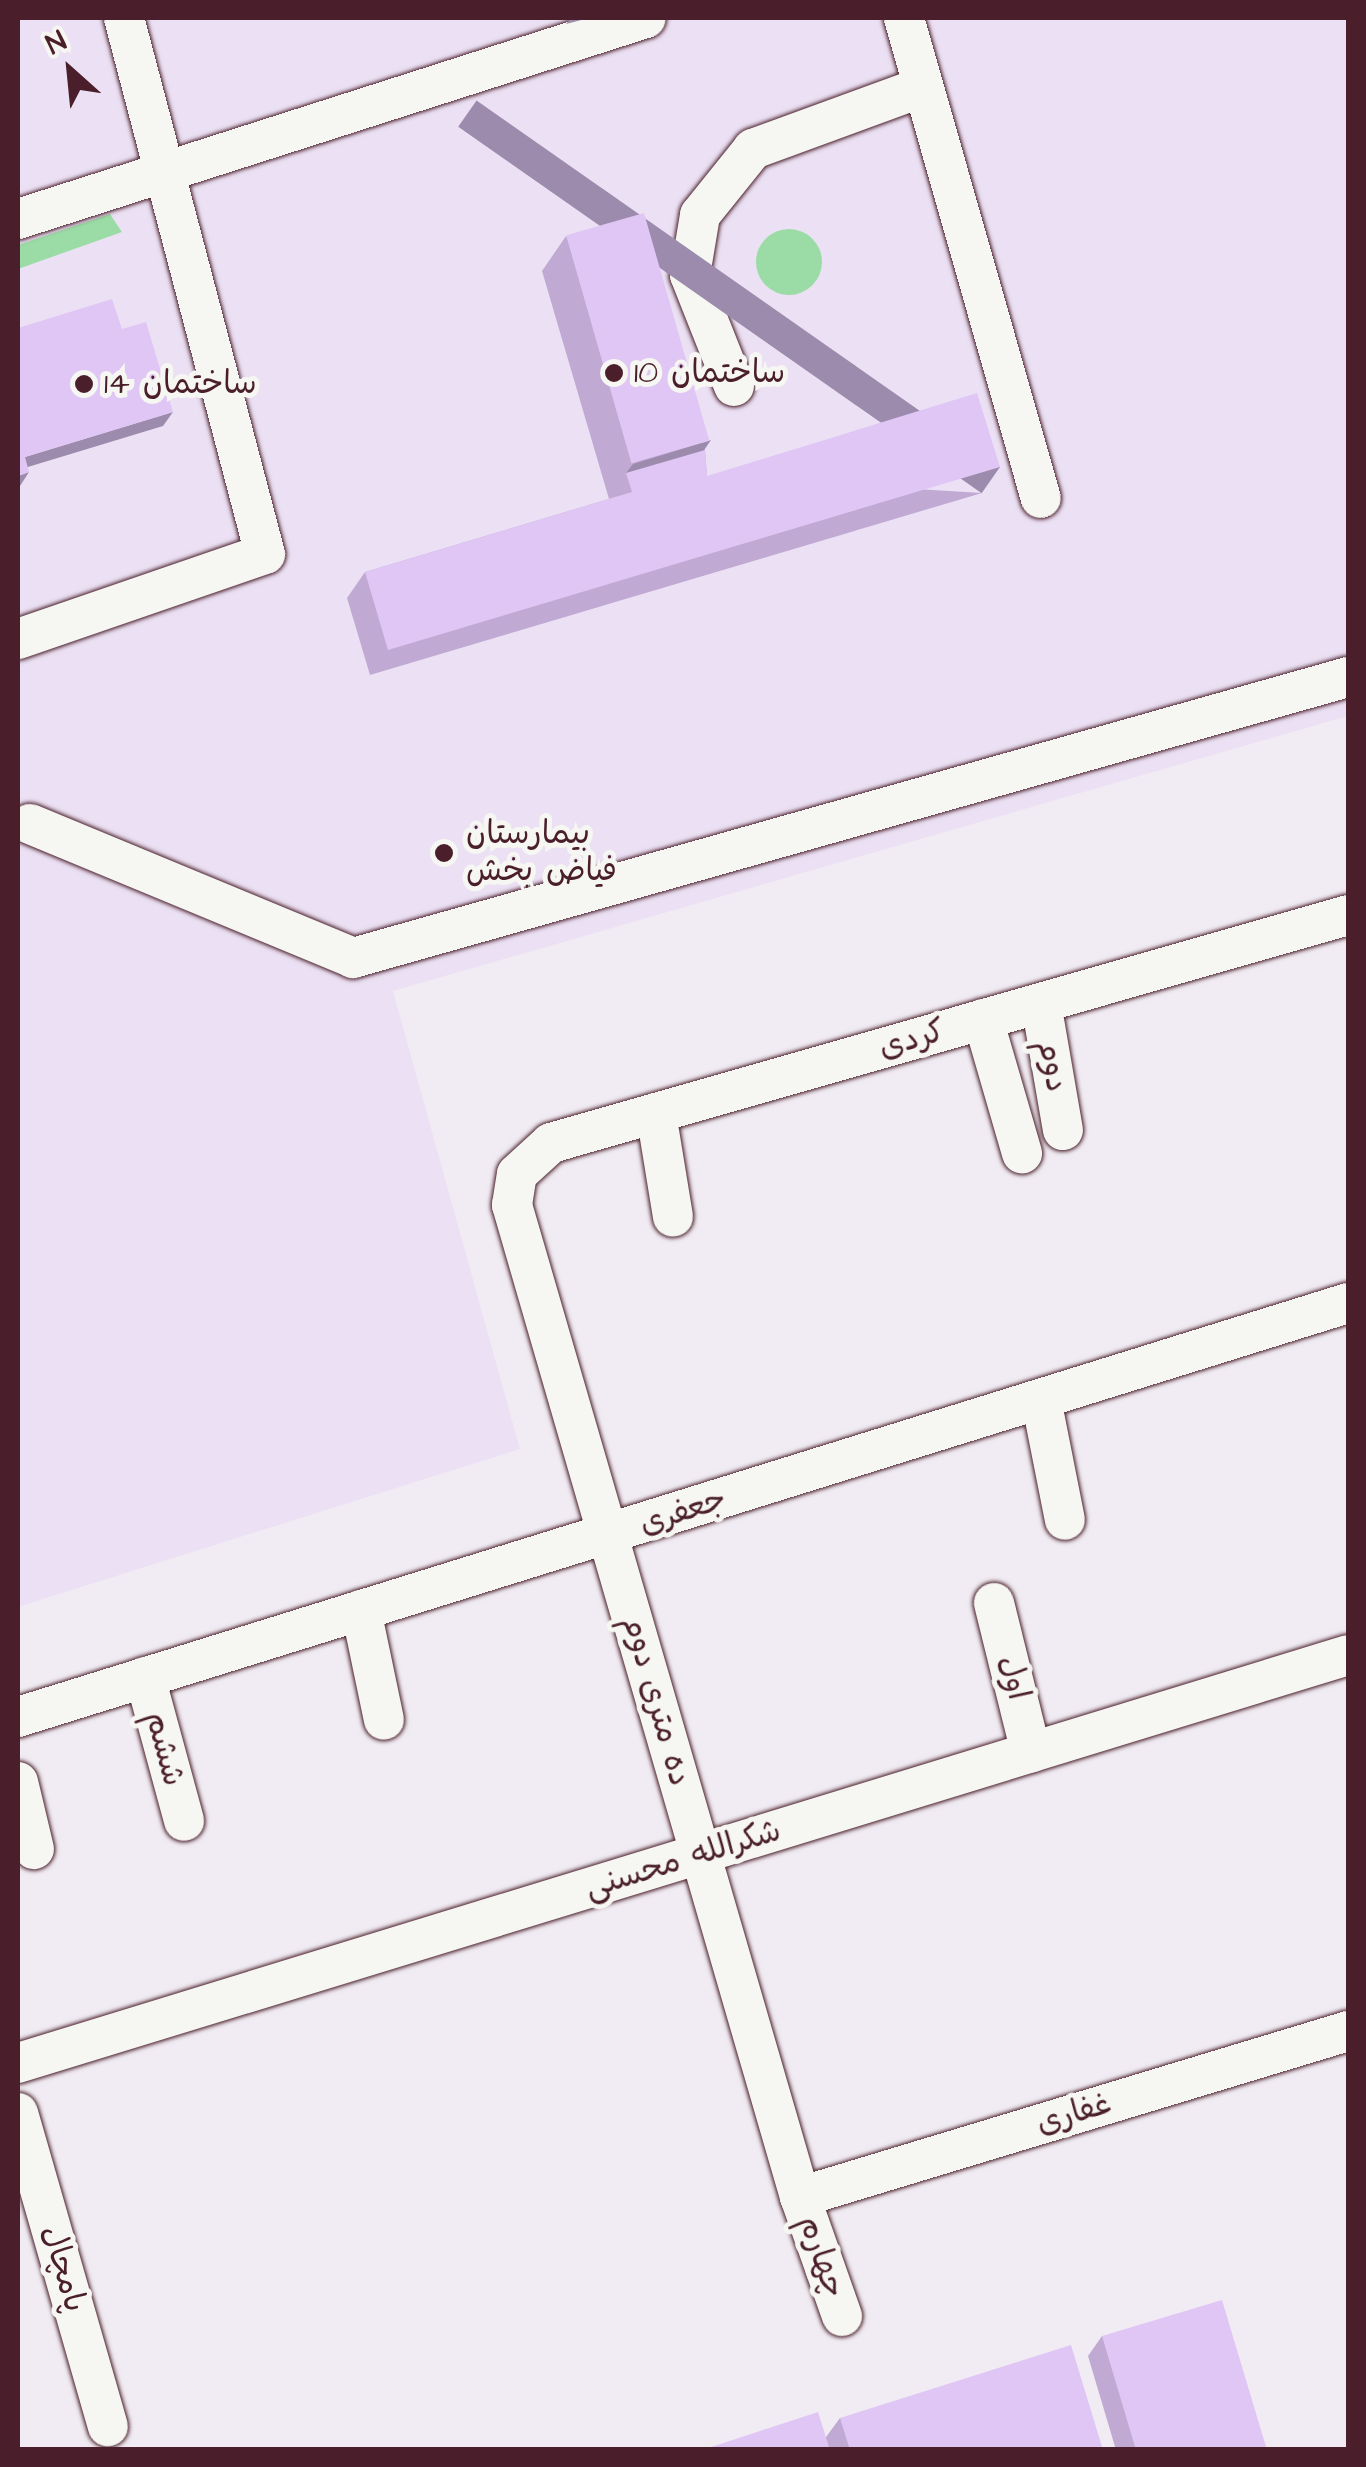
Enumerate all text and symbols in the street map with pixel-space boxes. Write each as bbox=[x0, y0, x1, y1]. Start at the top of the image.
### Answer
north arrow bbox=[20, 20, 120, 120]
text: N bbox=[39, 21, 73, 64]
place label: ساختمان 10 bbox=[634, 354, 785, 392]
marker: ساختمان 10 bbox=[603, 362, 625, 384]
place label: ساختمان 14 bbox=[104, 365, 257, 403]
marker: ساختمان 14 bbox=[73, 373, 95, 395]
place label: بیمارستان فیاض بخش bbox=[466, 816, 617, 891]
marker: بیمارستان فیاض بخش bbox=[431, 840, 457, 866]
street label: کردی bbox=[875, 1012, 949, 1068]
street label: دوم bbox=[1029, 1037, 1075, 1095]
street label: جعفری bbox=[635, 1480, 731, 1544]
street label: ده متری دوم bbox=[613, 1612, 699, 1790]
street label: اول bbox=[989, 1652, 1037, 1704]
street label: ششم bbox=[136, 1708, 192, 1790]
street label: شکرالله محسنی bbox=[580, 1812, 786, 1908]
street label: غفاری bbox=[1032, 2084, 1116, 2144]
street label: چهارم bbox=[789, 2211, 853, 2303]
street label: پامچال bbox=[32, 2221, 94, 2317]

